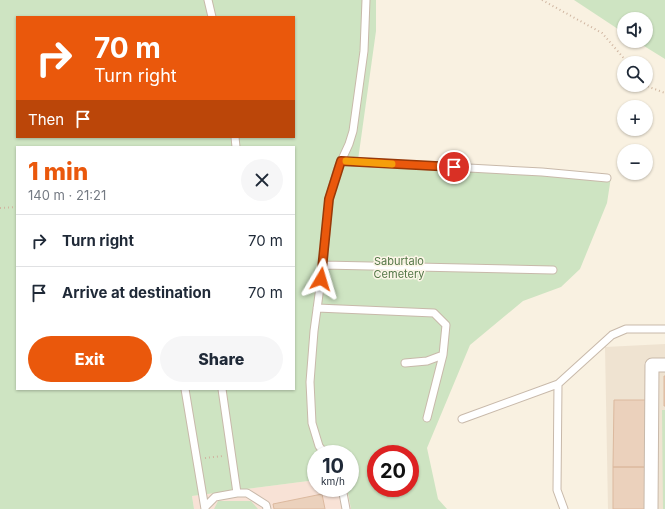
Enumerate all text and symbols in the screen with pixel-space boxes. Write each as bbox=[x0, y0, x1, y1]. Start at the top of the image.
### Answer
map controls bbox=[617, 12, 653, 180]
button: sound bbox=[617, 12, 653, 48]
text: 70 m bbox=[94, 31, 161, 65]
icon: right bbox=[28, 32, 80, 84]
button: search bbox=[617, 56, 653, 92]
text: Turn right bbox=[94, 65, 177, 86]
button: + bbox=[617, 100, 653, 136]
icon: arrive bbox=[72, 108, 94, 130]
text: Then bbox=[28, 110, 64, 129]
button: − bbox=[617, 144, 653, 180]
pin bbox=[437, 150, 471, 184]
icon: arrive bbox=[443, 156, 465, 178]
text: 1 min bbox=[28, 157, 88, 186]
button: close bbox=[241, 159, 283, 201]
text: 140 m · 21:21 bbox=[28, 187, 106, 203]
icon: right bbox=[28, 230, 50, 252]
text: Turn right bbox=[62, 231, 134, 250]
text: 70 m bbox=[248, 231, 283, 250]
park label: Saburtalo Cemetery bbox=[374, 254, 424, 281]
position arrow bbox=[300, 258, 342, 300]
icon: arrive bbox=[28, 282, 50, 304]
text: Arrive at destination bbox=[62, 283, 211, 302]
text: 70 m bbox=[248, 283, 283, 302]
button: Exit bbox=[28, 336, 152, 382]
button: Share bbox=[160, 336, 283, 382]
speed limit sign: 20 bbox=[367, 445, 419, 497]
text: 10 bbox=[322, 454, 344, 478]
text: km/h bbox=[321, 475, 345, 487]

